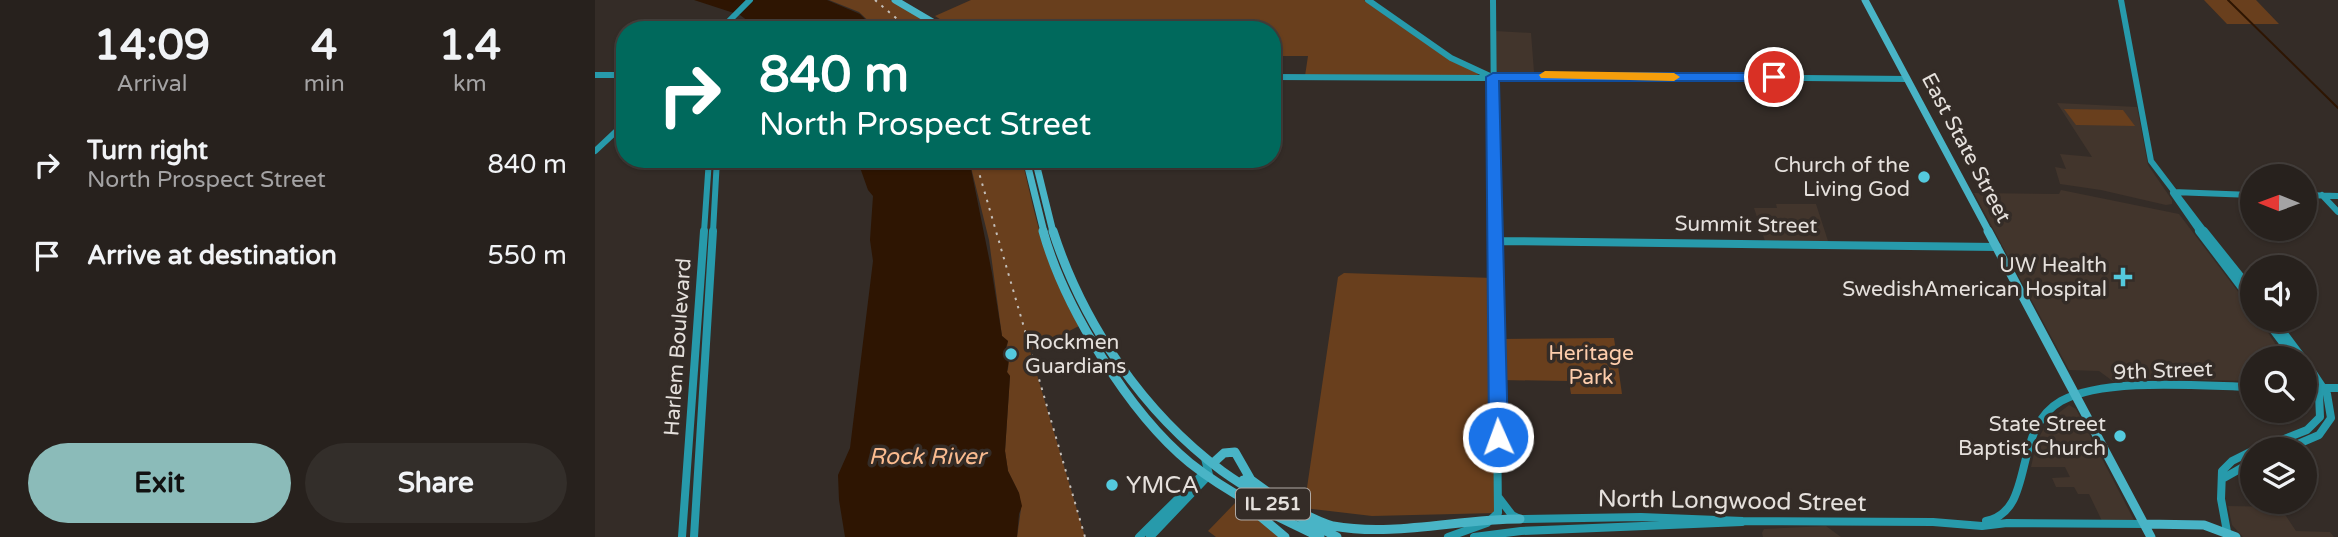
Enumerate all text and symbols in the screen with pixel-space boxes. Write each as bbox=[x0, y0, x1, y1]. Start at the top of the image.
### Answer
text: 14:09 bbox=[94, 20, 210, 71]
text: 4 bbox=[311, 20, 337, 71]
text: 1.4 bbox=[438, 20, 501, 71]
text: 840 m bbox=[759, 46, 909, 105]
pin bbox=[1744, 47, 1804, 107]
icon: right bbox=[644, 49, 735, 140]
icon: arrive bbox=[1755, 58, 1793, 96]
street label: East State Street bbox=[1916, 69, 2016, 227]
text: Arrival bbox=[116, 70, 187, 98]
text: min bbox=[304, 70, 345, 98]
text: km bbox=[453, 70, 487, 98]
text: North Prospect Street bbox=[759, 106, 1091, 144]
text: Turn right bbox=[87, 135, 208, 166]
icon: right bbox=[28, 146, 66, 184]
text: 840 m bbox=[487, 149, 567, 180]
place label: Church of the Living God bbox=[1774, 153, 1910, 202]
north arrow bbox=[2240, 164, 2317, 242]
map controls bbox=[2240, 164, 2317, 514]
text: North Prospect Street bbox=[87, 166, 326, 194]
marker: Church of the Living God bbox=[1916, 169, 1932, 185]
street label: Summit Street bbox=[1674, 211, 1818, 239]
icon: arrive bbox=[28, 237, 66, 275]
text: Arrive at destination bbox=[87, 240, 337, 271]
text: 550 m bbox=[487, 240, 567, 271]
place label: UW Health SwedishAmerican Hospital bbox=[1842, 253, 2107, 302]
button: sound bbox=[2240, 255, 2317, 332]
street label: Harlem Boulevard bbox=[659, 257, 697, 437]
marker: UW Health SwedishAmerican Hospital bbox=[2113, 267, 2133, 287]
place label: Rockmen Guardians bbox=[1025, 330, 1126, 379]
park label: Heritage Park bbox=[1548, 341, 1634, 390]
marker: Rockmen Guardians bbox=[1003, 346, 1019, 362]
button: search bbox=[2240, 346, 2317, 423]
street label: 9th Street bbox=[2113, 357, 2213, 385]
position arrow bbox=[1461, 400, 1535, 474]
place label: State Street Baptist Church bbox=[1958, 412, 2106, 461]
marker: State Street Baptist Church bbox=[2112, 428, 2128, 444]
button: layers bbox=[2240, 437, 2317, 514]
button: Exit bbox=[28, 443, 291, 523]
button: Share bbox=[305, 443, 567, 523]
water label: Rock River bbox=[868, 443, 989, 471]
place label: YMCA bbox=[1126, 471, 1199, 500]
marker: YMCA bbox=[1104, 477, 1120, 493]
street label: North Longwood Street bbox=[1597, 484, 1867, 518]
road number: IL 251 bbox=[1236, 489, 1310, 520]

